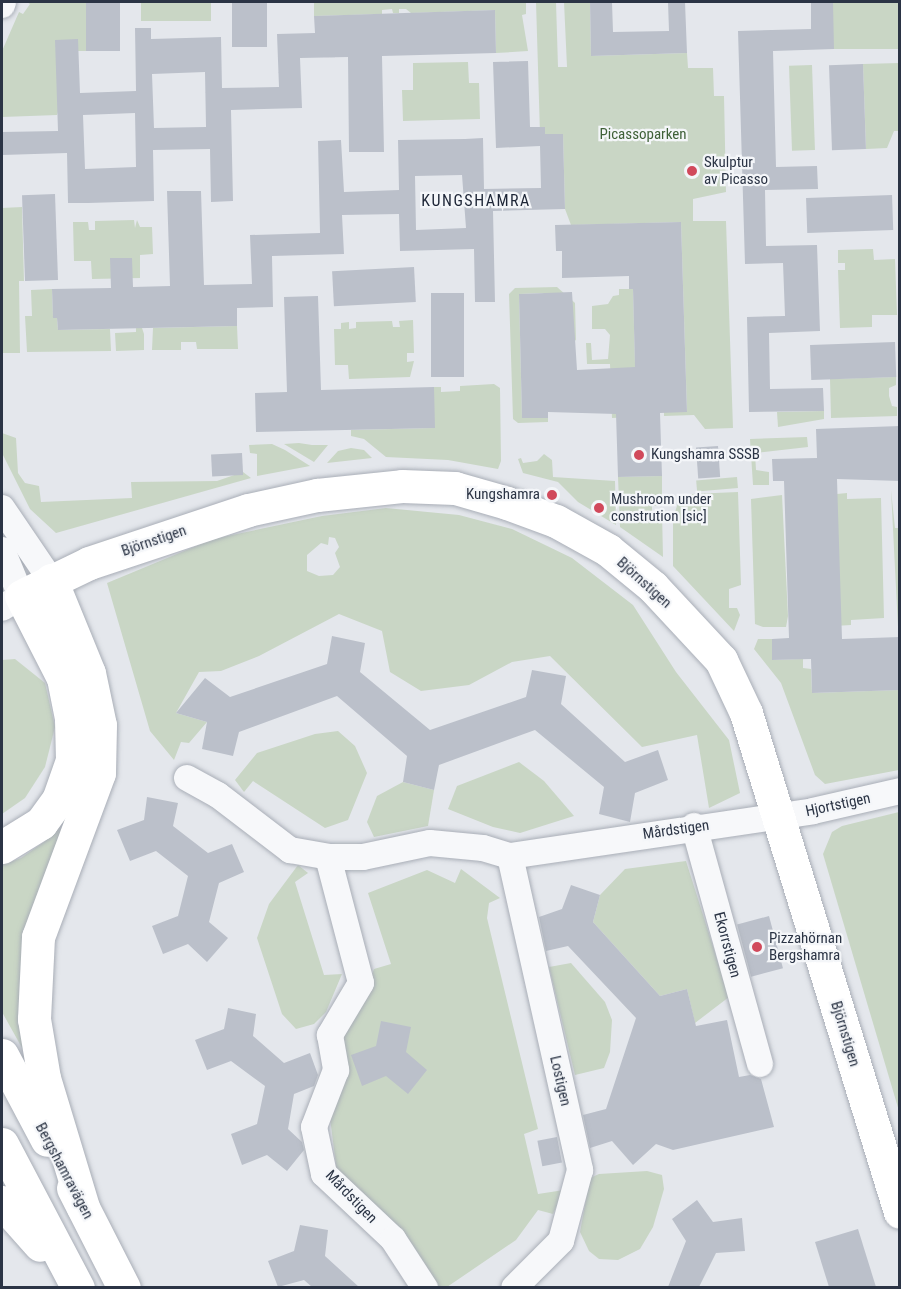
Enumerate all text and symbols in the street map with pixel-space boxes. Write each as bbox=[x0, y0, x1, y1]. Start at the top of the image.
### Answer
park label: Picassoparken bbox=[599, 126, 687, 144]
place label: Skulptur av Picasso bbox=[704, 153, 768, 188]
marker: Skulptur av Picasso bbox=[685, 164, 699, 178]
district label: KUNGSHAMRA bbox=[421, 191, 531, 211]
place label: Kungshamra SSSB bbox=[651, 446, 760, 464]
marker: Kungshamra SSSB bbox=[632, 448, 646, 462]
place label: Kungshamra bbox=[466, 486, 540, 504]
marker: Kungshamra bbox=[545, 488, 559, 502]
place label: Mushroom under constrution [sic] bbox=[611, 490, 711, 525]
marker: Mushroom under constrution [sic] bbox=[592, 501, 606, 515]
street label: Björnstigen bbox=[119, 522, 189, 560]
street label: Björnstigen bbox=[613, 554, 675, 612]
street label: Hjortstigen bbox=[804, 789, 872, 821]
street label: Mårdstigen bbox=[642, 816, 710, 844]
street label: Ekorrstigen bbox=[710, 910, 744, 980]
place label: Pizzahörnan Bergshamra bbox=[769, 929, 842, 964]
marker: Pizzahörnan Bergshamra bbox=[750, 940, 764, 954]
street label: Björnstigen bbox=[827, 999, 863, 1069]
street label: Lostigen bbox=[545, 1054, 575, 1108]
street label: Bergshamravägen bbox=[31, 1120, 97, 1222]
street label: Mårdstigen bbox=[321, 1167, 381, 1227]

